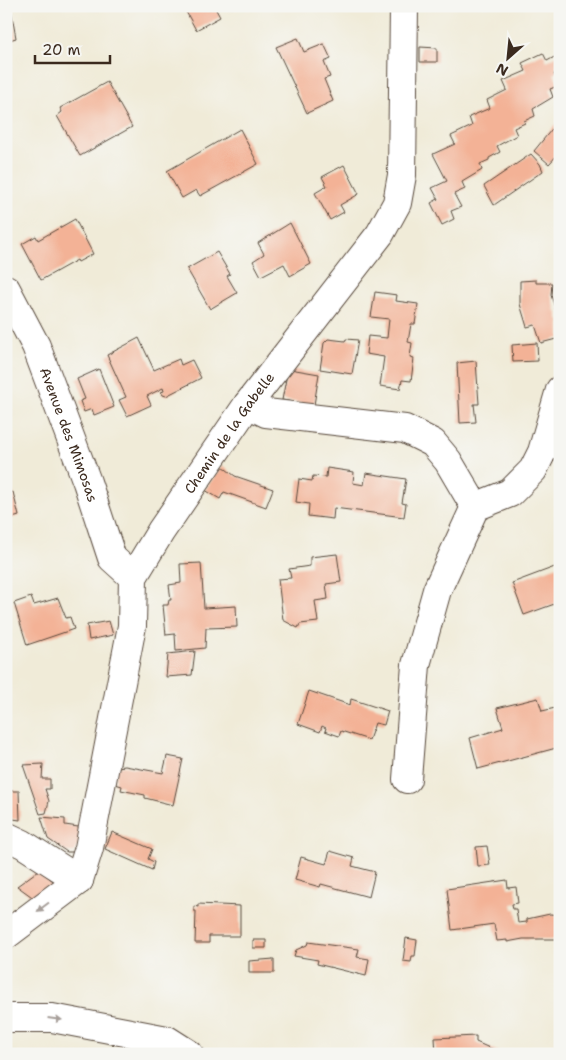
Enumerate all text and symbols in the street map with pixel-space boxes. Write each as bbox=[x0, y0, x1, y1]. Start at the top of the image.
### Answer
scale bar bbox=[35, 32, 110, 64]
north arrow bbox=[484, 32, 534, 82]
text: 20 m bbox=[42, 40, 81, 60]
text: N bbox=[493, 59, 511, 80]
street label: Avenue des Mimosas bbox=[36, 365, 102, 504]
street label: Chemin de la Gabelle bbox=[180, 369, 278, 497]
one-way arrow bbox=[37, 902, 50, 913]
one-way arrow bbox=[47, 1015, 63, 1023]

